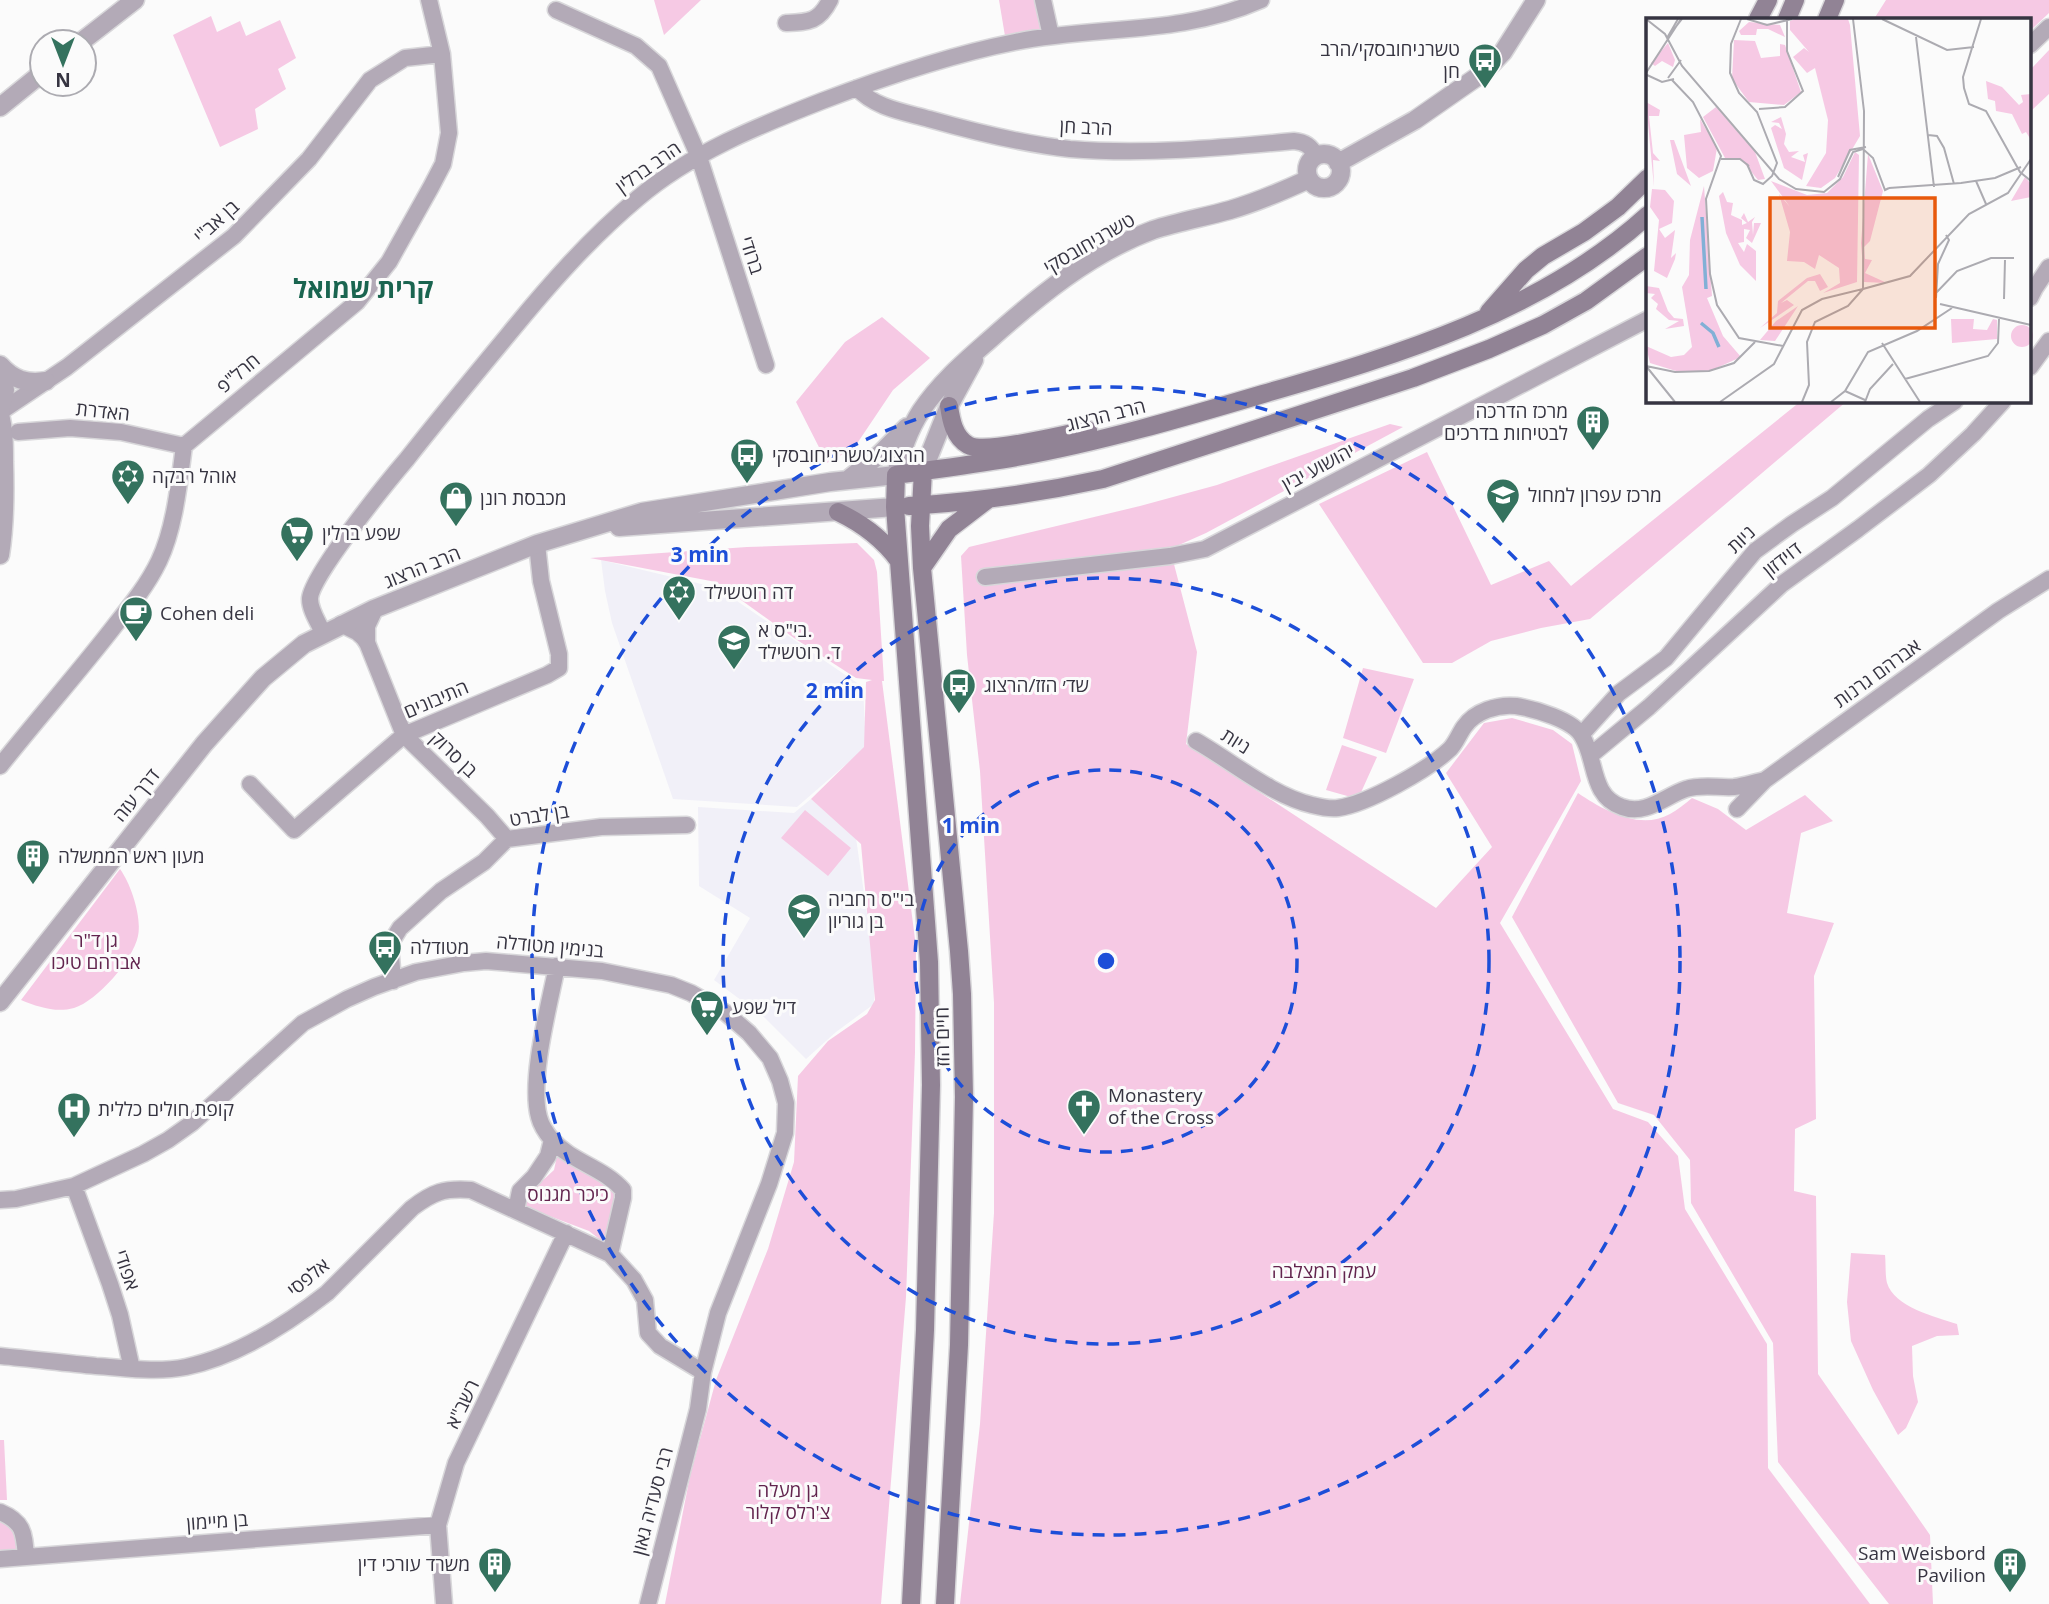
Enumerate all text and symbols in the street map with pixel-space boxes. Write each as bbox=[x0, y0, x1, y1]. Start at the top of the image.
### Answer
inset map bbox=[1646, 18, 2032, 402]
north arrow bbox=[28, 28, 98, 98]
place label: טשרניחובסקי/הרב חן bbox=[1320, 36, 1460, 84]
bus stop icon: טשרניחובסקי/הרב חן bbox=[1466, 41, 1504, 90]
text: N bbox=[55, 67, 71, 93]
street label: הרב חן bbox=[1059, 113, 1113, 141]
street label: הרב ברלין bbox=[610, 135, 686, 199]
street label: בן אב"י bbox=[188, 194, 244, 248]
street label: טשרניחובסקי bbox=[1039, 206, 1139, 280]
street label: ברודי bbox=[734, 233, 770, 277]
district label: קרית שמואל bbox=[293, 270, 433, 306]
street label: חרל"פ bbox=[211, 347, 265, 399]
street label: הרב הרצוג bbox=[1064, 393, 1148, 437]
street label: האדרת bbox=[75, 395, 131, 427]
place label: מרכז הדרכה לבטיחות בדרכים bbox=[1444, 398, 1568, 446]
building icon: מרכז הדרכה לבטיחות בדרכים bbox=[1574, 403, 1612, 452]
bus stop icon: הרצוג/טשרניחובסקי bbox=[728, 436, 766, 485]
street label: יהושוע יבין bbox=[1277, 437, 1359, 497]
place label: הרצוג/טשרניחובסקי bbox=[772, 442, 925, 468]
synagogue icon: אוהל רבקה bbox=[109, 457, 147, 506]
place label: אוהל רבקה bbox=[152, 463, 237, 489]
school or university icon: מרכז עפרון למחול bbox=[1484, 476, 1522, 525]
shop icon: מכבסת רונן bbox=[437, 479, 475, 528]
place label: מרכז עפרון למחול bbox=[1528, 482, 1662, 508]
place label: מכבסת רונן bbox=[480, 485, 567, 511]
supermarket icon: שפע ברלין bbox=[278, 514, 316, 563]
street label: ניות bbox=[1721, 519, 1761, 559]
place label: שפע ברלין bbox=[322, 520, 401, 546]
street label: דוידזון bbox=[1757, 535, 1807, 583]
street label: הרב הרצוג bbox=[380, 540, 464, 594]
text: 3 min bbox=[671, 540, 729, 568]
synagogue icon: דה רוטשילד bbox=[660, 573, 698, 622]
place label: דה רוטשילד bbox=[704, 579, 794, 605]
cafe icon: Cohen deli bbox=[117, 594, 155, 643]
place label: Cohen deli bbox=[160, 600, 254, 626]
place label: בי"ס א. ד. רוטשילד bbox=[758, 617, 841, 665]
school or university icon: בי"ס א. ד. רוטשילד bbox=[715, 622, 753, 671]
street label: אברהם גרנות bbox=[1828, 633, 1926, 713]
bus stop icon: שד׳ הזז/הרצוג bbox=[940, 666, 978, 715]
place label: שד׳ הזז/הרצוג bbox=[984, 672, 1089, 698]
street label: התיבונים bbox=[400, 674, 472, 724]
text: 2 min bbox=[806, 676, 864, 704]
street label: ניות bbox=[1217, 722, 1255, 760]
street label: בן סרוק bbox=[425, 725, 483, 783]
street label: דרך עזה bbox=[107, 763, 166, 827]
street label: בן לברט bbox=[507, 797, 571, 833]
text: 1 min bbox=[942, 811, 1000, 839]
building icon: מעון ראש הממשלה bbox=[14, 837, 52, 886]
place label: מעון ראש הממשלה bbox=[58, 843, 205, 869]
place label: בי"ס רחביה בן גוריון bbox=[828, 886, 914, 934]
school or university icon: בי"ס רחביה בן גוריון bbox=[785, 891, 823, 940]
park label: גן ד"ר אברהם טיכו bbox=[51, 927, 141, 975]
bus stop icon: מטודלה bbox=[366, 928, 404, 977]
street label: בנימין מטודלה bbox=[495, 928, 605, 964]
place label: מטודלה bbox=[410, 934, 469, 960]
centre of rings bbox=[1094, 949, 1118, 973]
supermarket icon: דיל שפע bbox=[688, 988, 726, 1037]
place label: דיל שפע bbox=[732, 994, 797, 1020]
street label: חיים הזז bbox=[928, 1007, 956, 1067]
place label: Monastery of the Cross bbox=[1108, 1082, 1214, 1130]
church icon: Monastery of the Cross bbox=[1065, 1087, 1103, 1136]
hospital icon: קופת חולים כללית bbox=[55, 1090, 93, 1139]
place label: קופת חולים כללית bbox=[98, 1096, 234, 1122]
park label: כיכר מגנוס bbox=[527, 1181, 609, 1207]
street label: אפודי bbox=[108, 1246, 146, 1294]
street label: אלפסי bbox=[281, 1252, 335, 1302]
park label: עמק המצלבה bbox=[1272, 1258, 1376, 1284]
street label: רשב"א bbox=[439, 1375, 485, 1433]
street label: רבי סעדיה גאון bbox=[625, 1444, 679, 1558]
park label: גן מעלה צ'רלס קלור bbox=[746, 1477, 830, 1525]
street label: בן מיימון bbox=[185, 1506, 249, 1536]
place label: Sam Weisbord Pavilion bbox=[1858, 1540, 1986, 1588]
building icon: משרד עורכי דין bbox=[476, 1545, 514, 1594]
building icon: Sam Weisbord Pavilion bbox=[1991, 1545, 2029, 1594]
place label: משרד עורכי דין bbox=[358, 1551, 470, 1577]

